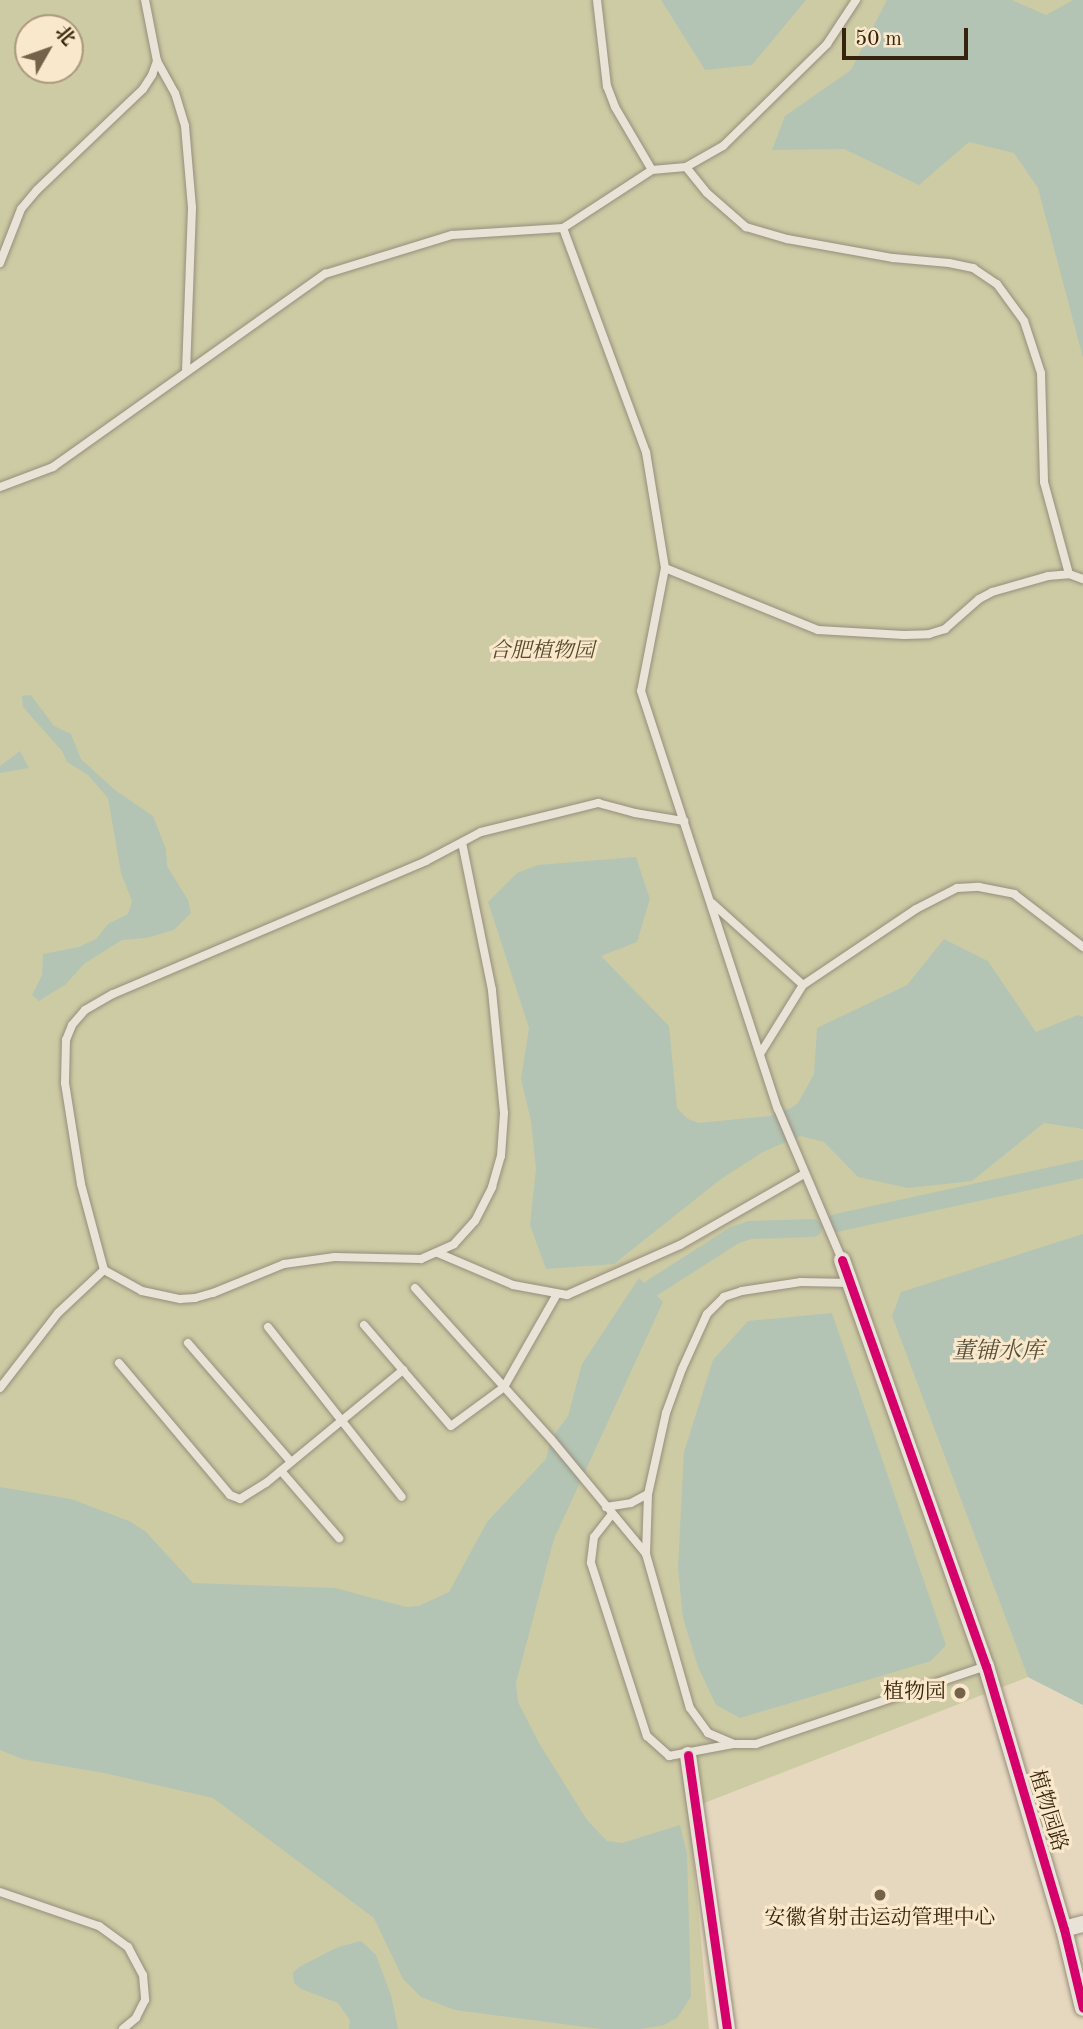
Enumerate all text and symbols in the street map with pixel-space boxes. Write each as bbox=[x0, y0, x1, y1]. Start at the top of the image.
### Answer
north arrow bbox=[14, 14, 84, 84]
scale bar bbox=[845, 14, 971, 58]
text: 北 bbox=[51, 23, 77, 50]
text: 50 m bbox=[855, 29, 902, 50]
park label: 合肥植物园 bbox=[490, 639, 594, 665]
water label: 董铺水库 bbox=[952, 1338, 1044, 1366]
place label: 植物园 bbox=[883, 1680, 946, 1706]
marker: 植物园 bbox=[952, 1685, 968, 1701]
street label: 植物园路 bbox=[1023, 1767, 1071, 1855]
marker: 安徽省射击运动管理中心 bbox=[872, 1887, 888, 1903]
place label: 安徽省射击运动管理中心 bbox=[765, 1906, 995, 1932]

